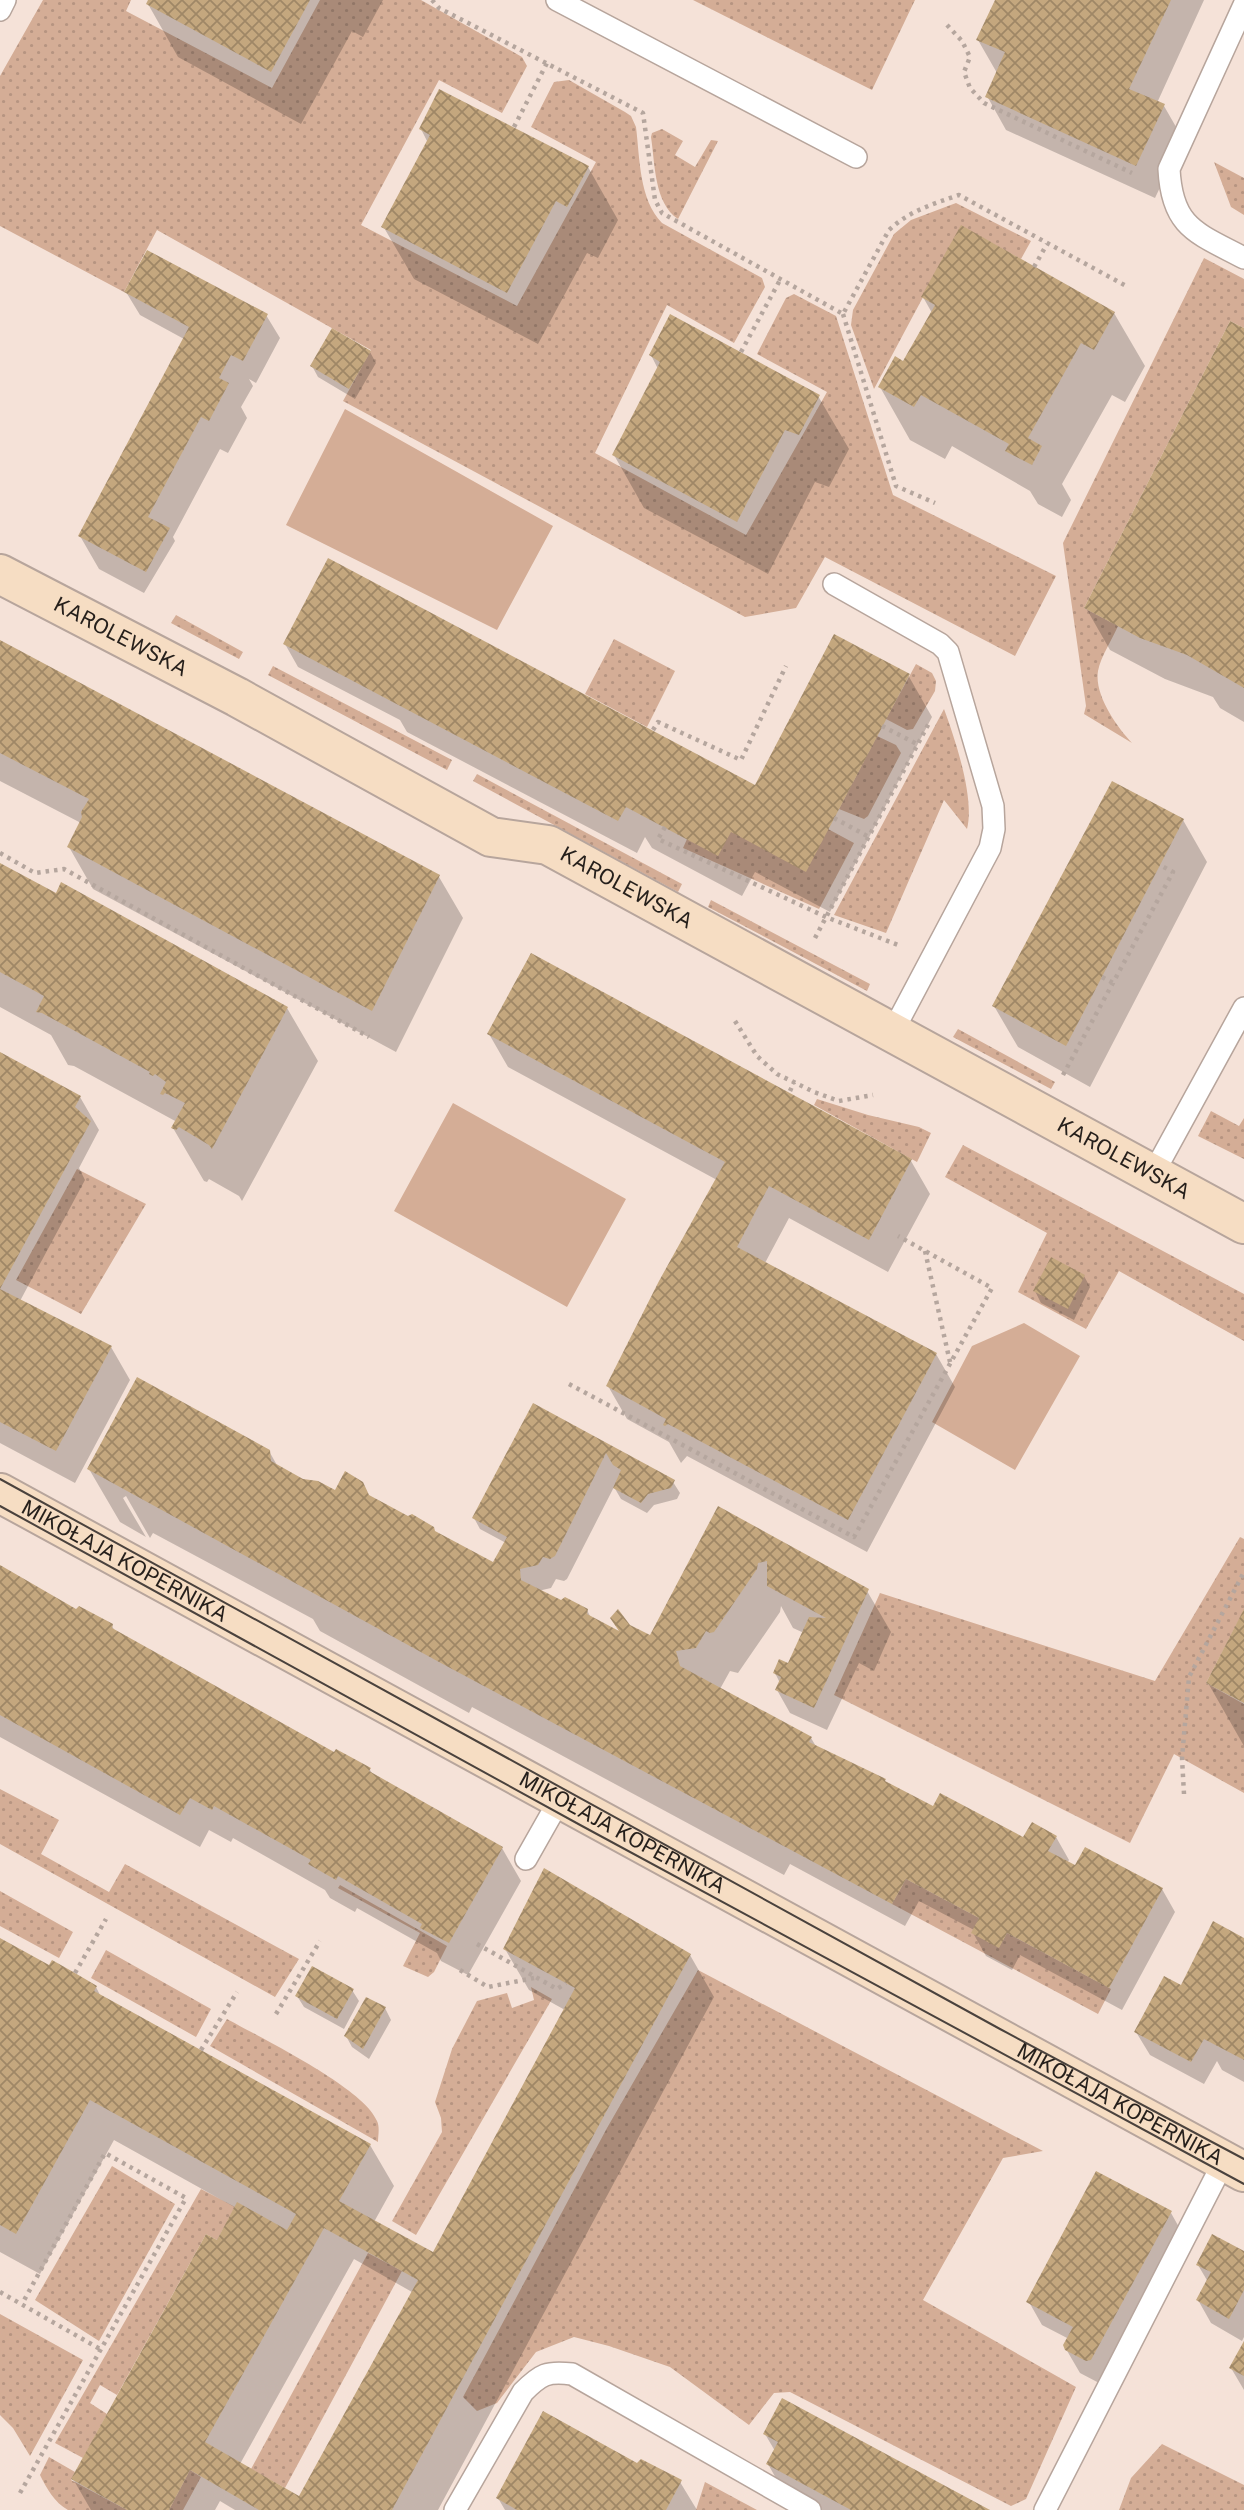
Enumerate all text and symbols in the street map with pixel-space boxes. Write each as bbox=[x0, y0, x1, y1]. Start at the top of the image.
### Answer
street label: KAROLEWSKA bbox=[50, 591, 192, 681]
street label: KAROLEWSKA bbox=[556, 841, 698, 934]
street label: KAROLEWSKA bbox=[1053, 1112, 1195, 1204]
street label: MIKOŁAJA KOPERNIKA bbox=[17, 1494, 232, 1627]
street label: MIKOŁAJA KOPERNIKA bbox=[515, 1766, 730, 1899]
street label: MIKOŁAJA KOPERNIKA bbox=[1013, 2038, 1228, 2170]

